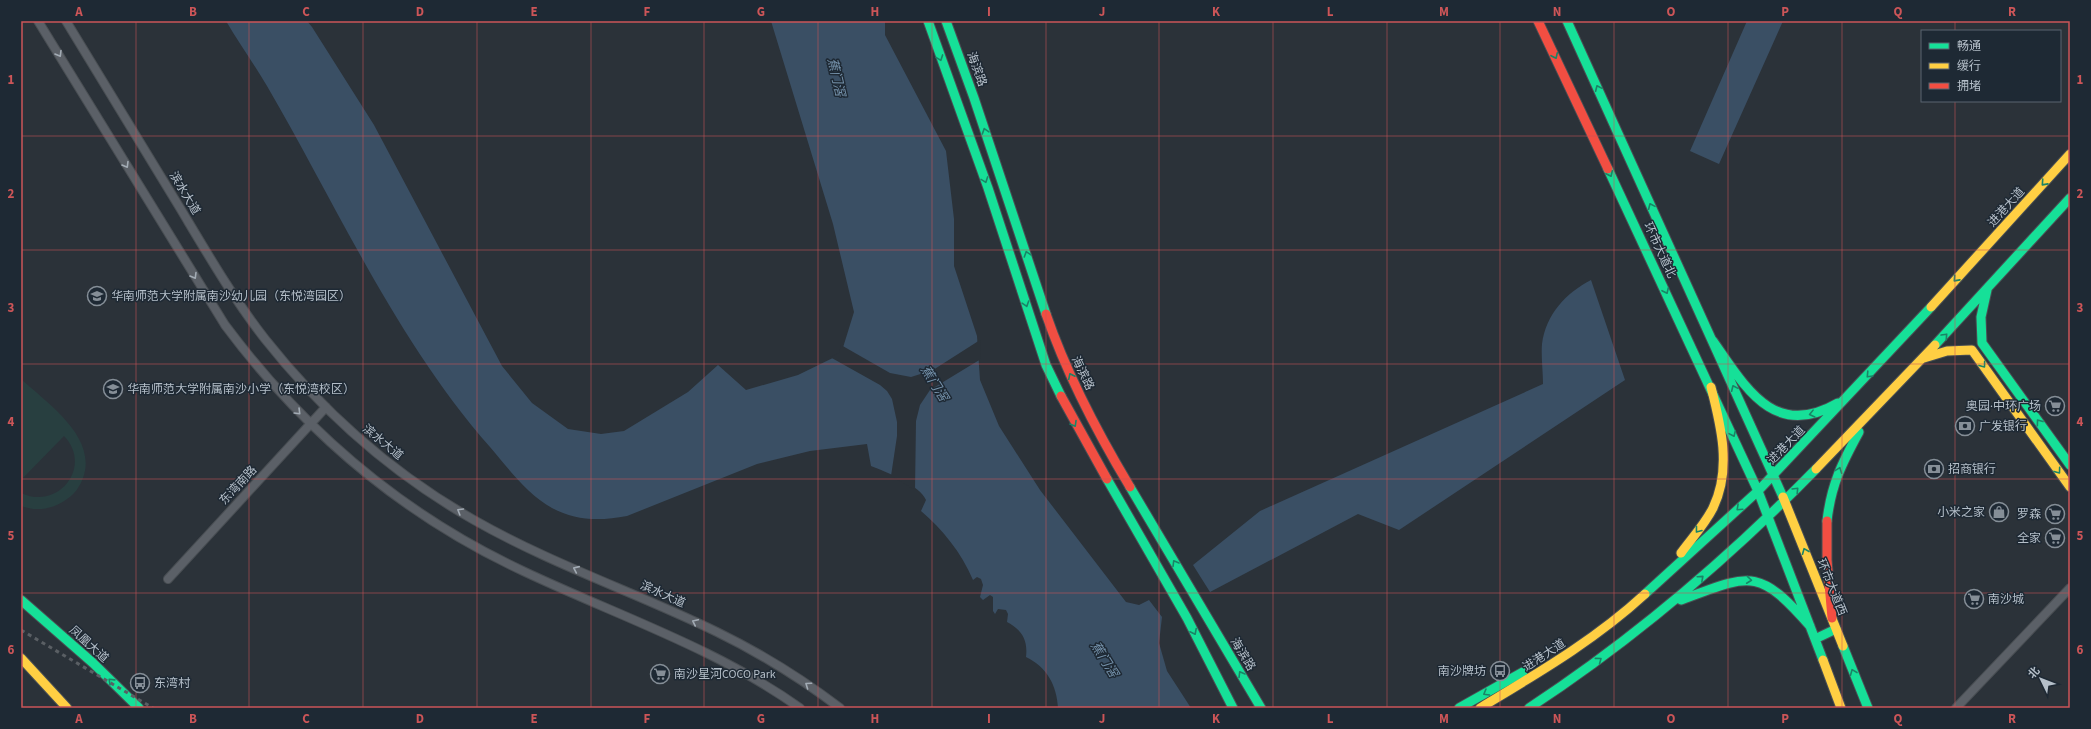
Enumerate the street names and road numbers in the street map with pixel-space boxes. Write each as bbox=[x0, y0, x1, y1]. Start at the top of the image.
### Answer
street label: 海滨路 bbox=[962, 49, 991, 89]
street label: 滨水大道 bbox=[165, 168, 204, 218]
street label: 进港大道 bbox=[1984, 184, 2029, 231]
street label: 环市大道北 bbox=[1639, 219, 1680, 281]
street label: 海滨路 bbox=[1067, 353, 1098, 393]
street label: 滨水大道 bbox=[359, 421, 407, 464]
street label: 进港大道 bbox=[1764, 422, 1809, 469]
street label: 东湾南路 bbox=[216, 462, 261, 509]
street label: 环市大道西 bbox=[1812, 556, 1851, 618]
street label: 滨水大道 bbox=[637, 577, 688, 612]
street label: 凤凰大道 bbox=[65, 622, 112, 667]
street label: 海滨路 bbox=[1226, 634, 1259, 674]
street label: 进港大道 bbox=[1520, 635, 1569, 676]

